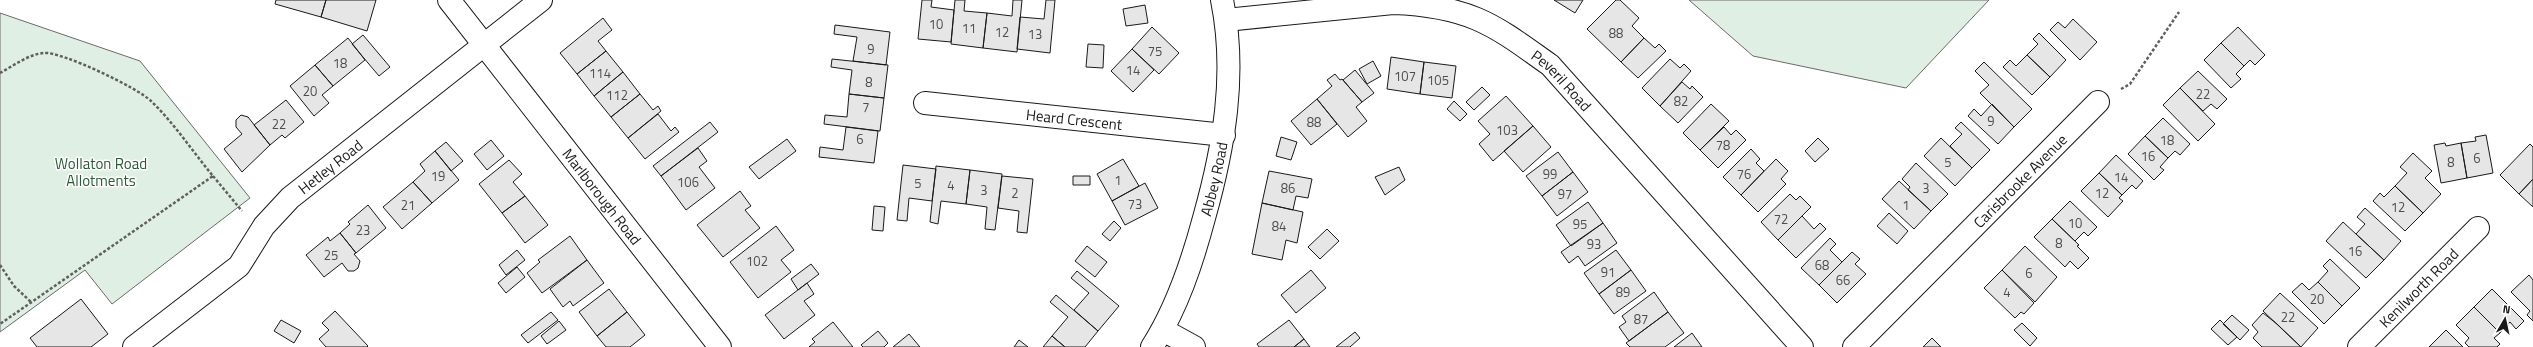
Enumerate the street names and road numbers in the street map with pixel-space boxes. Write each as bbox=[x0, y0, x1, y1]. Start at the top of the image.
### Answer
street label: Peveril Road bbox=[1527, 44, 1597, 116]
street label: Heard Crescent bbox=[1025, 102, 1124, 136]
street label: Carisbrooke Avenue bbox=[1968, 128, 2072, 233]
street label: Hetley Road bbox=[293, 134, 367, 199]
street label: Abbey Road bbox=[1194, 140, 1233, 218]
street label: Marlborough Road bbox=[557, 143, 647, 249]
street label: Kenilworth Road bbox=[2373, 243, 2463, 333]

